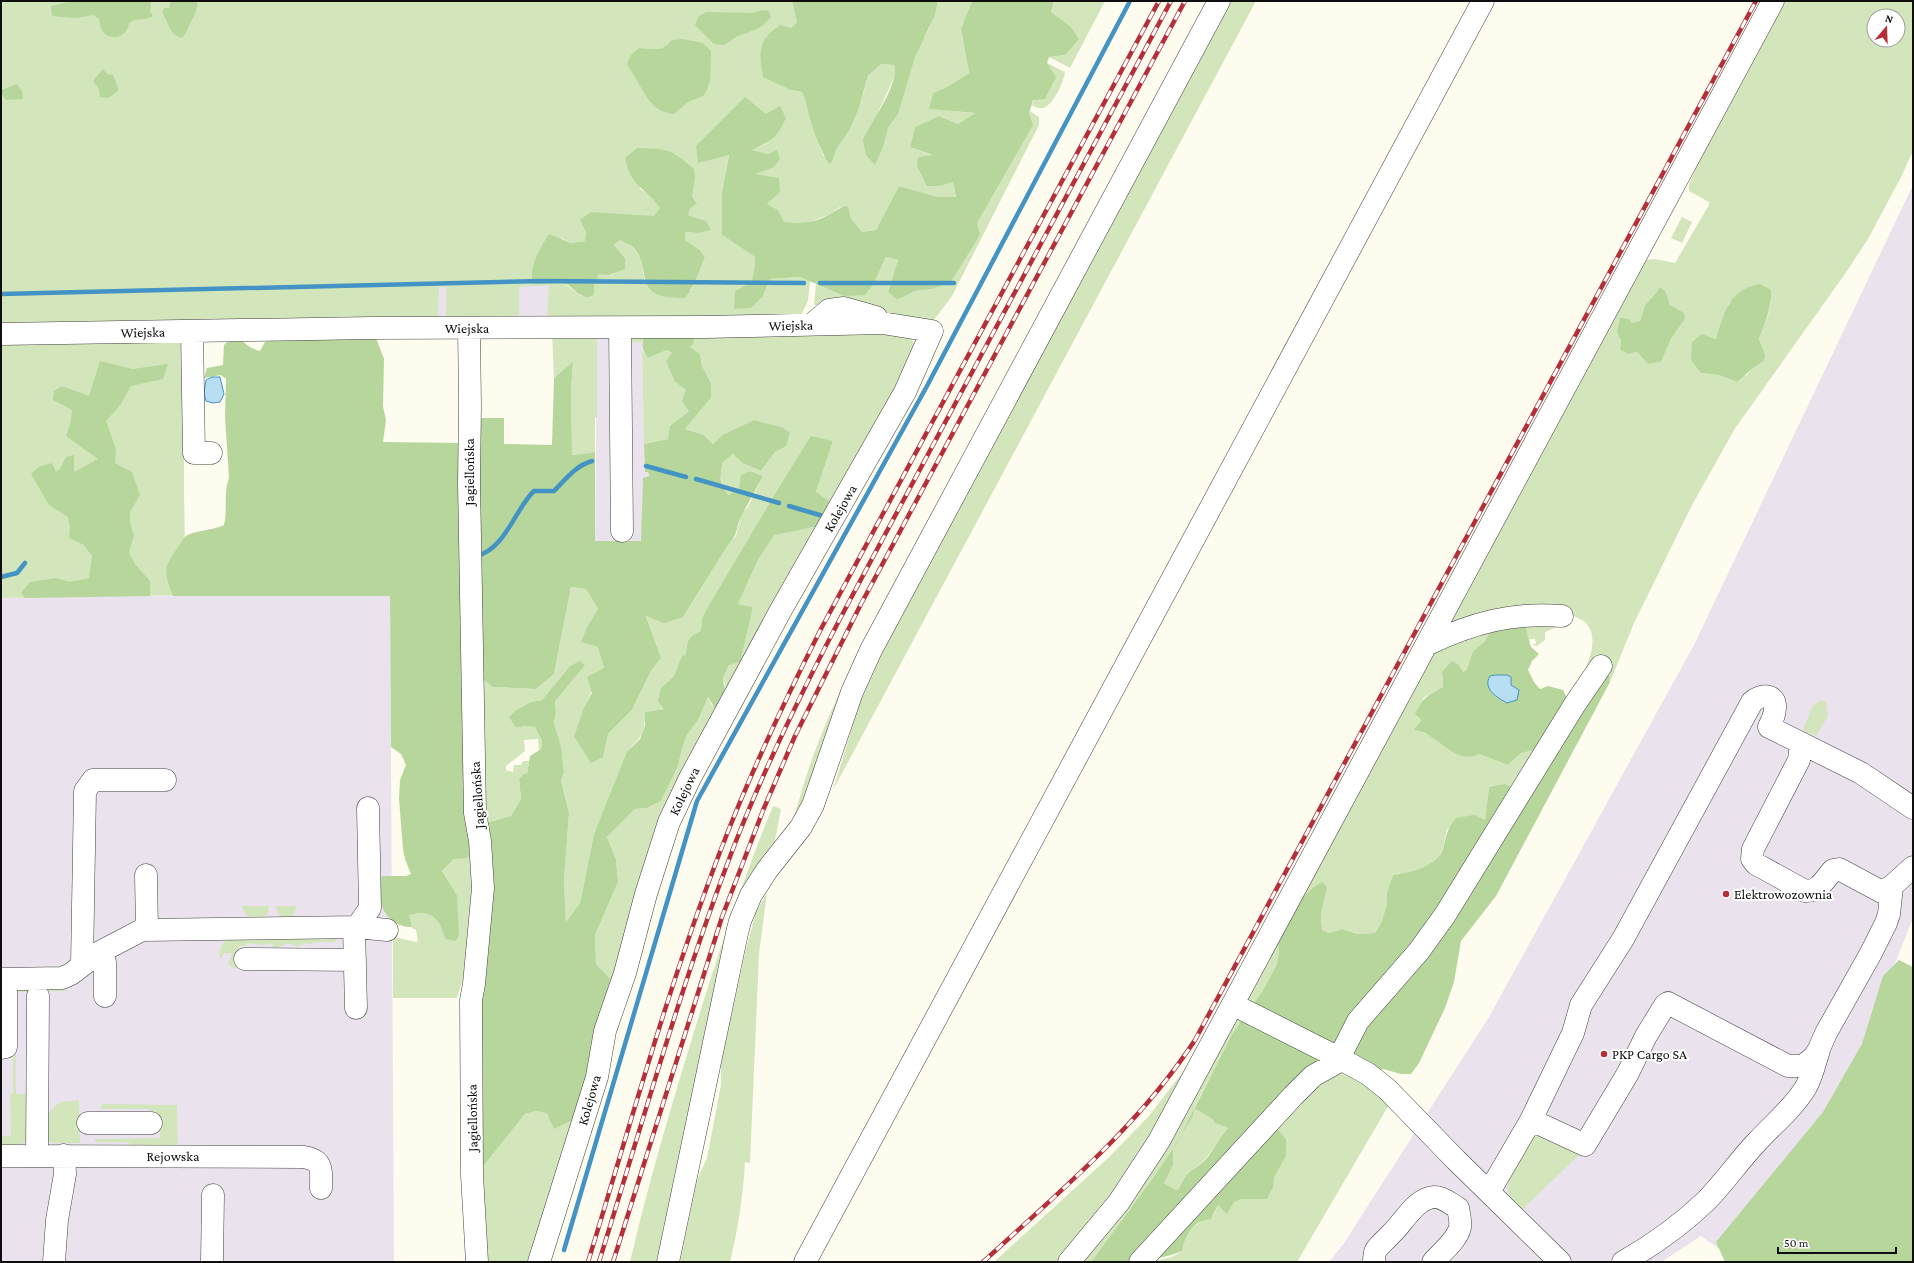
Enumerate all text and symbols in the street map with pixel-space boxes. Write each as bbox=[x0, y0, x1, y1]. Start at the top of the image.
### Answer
north arrow bbox=[1866, 8, 1906, 48]
text: N bbox=[1884, 12, 1895, 26]
street label: Wiejska bbox=[769, 317, 814, 334]
street label: Wiejska bbox=[445, 320, 490, 337]
street label: Wiejska bbox=[121, 324, 166, 341]
street label: Jagiellońska bbox=[461, 438, 477, 508]
street label: Kolejowa bbox=[820, 481, 861, 535]
street label: Jagiellońska bbox=[467, 760, 487, 831]
street label: Kolejowa bbox=[665, 764, 704, 818]
place label: Elektrowozownia bbox=[1734, 886, 1833, 902]
marker: Elektrowozownia bbox=[1721, 889, 1731, 899]
place label: PKP Cargo SA bbox=[1612, 1046, 1687, 1062]
marker: PKP Cargo SA bbox=[1599, 1049, 1609, 1059]
street label: Kolejowa bbox=[574, 1072, 605, 1127]
street label: Jagiellońska bbox=[463, 1084, 481, 1154]
street label: Rejowska bbox=[147, 1148, 200, 1165]
scale bar bbox=[1778, 1229, 1896, 1255]
text: 50 m bbox=[1784, 1236, 1809, 1250]

